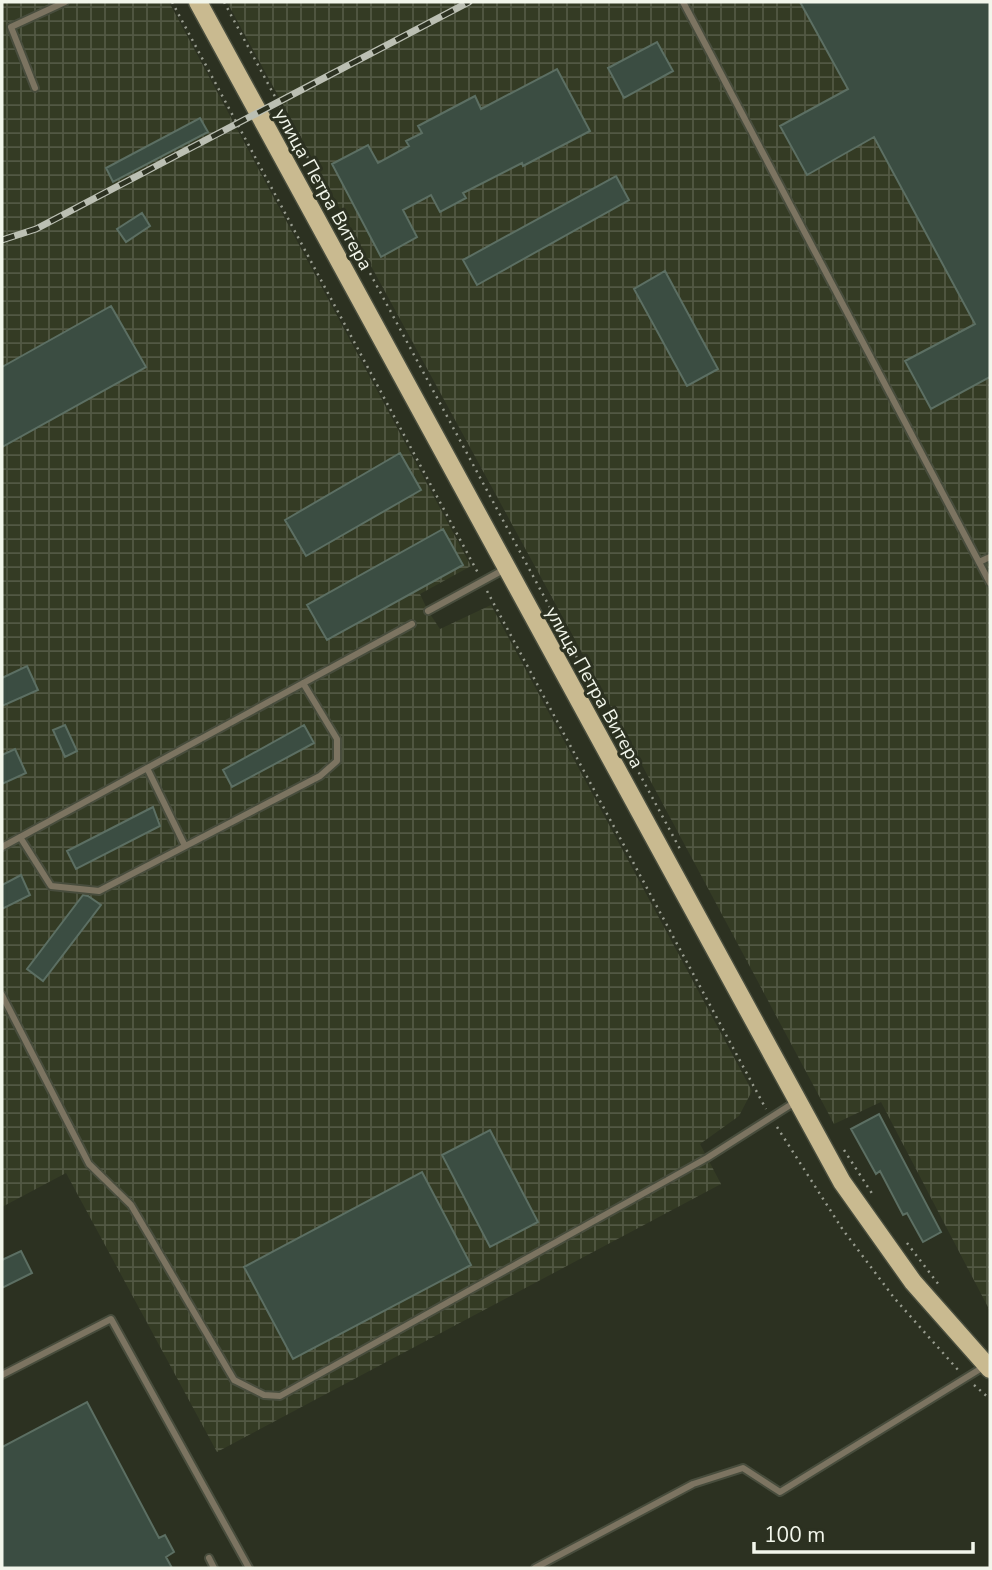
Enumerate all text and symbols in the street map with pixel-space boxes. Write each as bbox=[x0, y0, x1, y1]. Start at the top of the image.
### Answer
street label: улица Петра Витера bbox=[268, 104, 378, 275]
street label: улица Петра Витера bbox=[539, 602, 649, 773]
scale bar bbox=[754, 1510, 973, 1554]
text: 100 m bbox=[764, 1521, 825, 1549]

